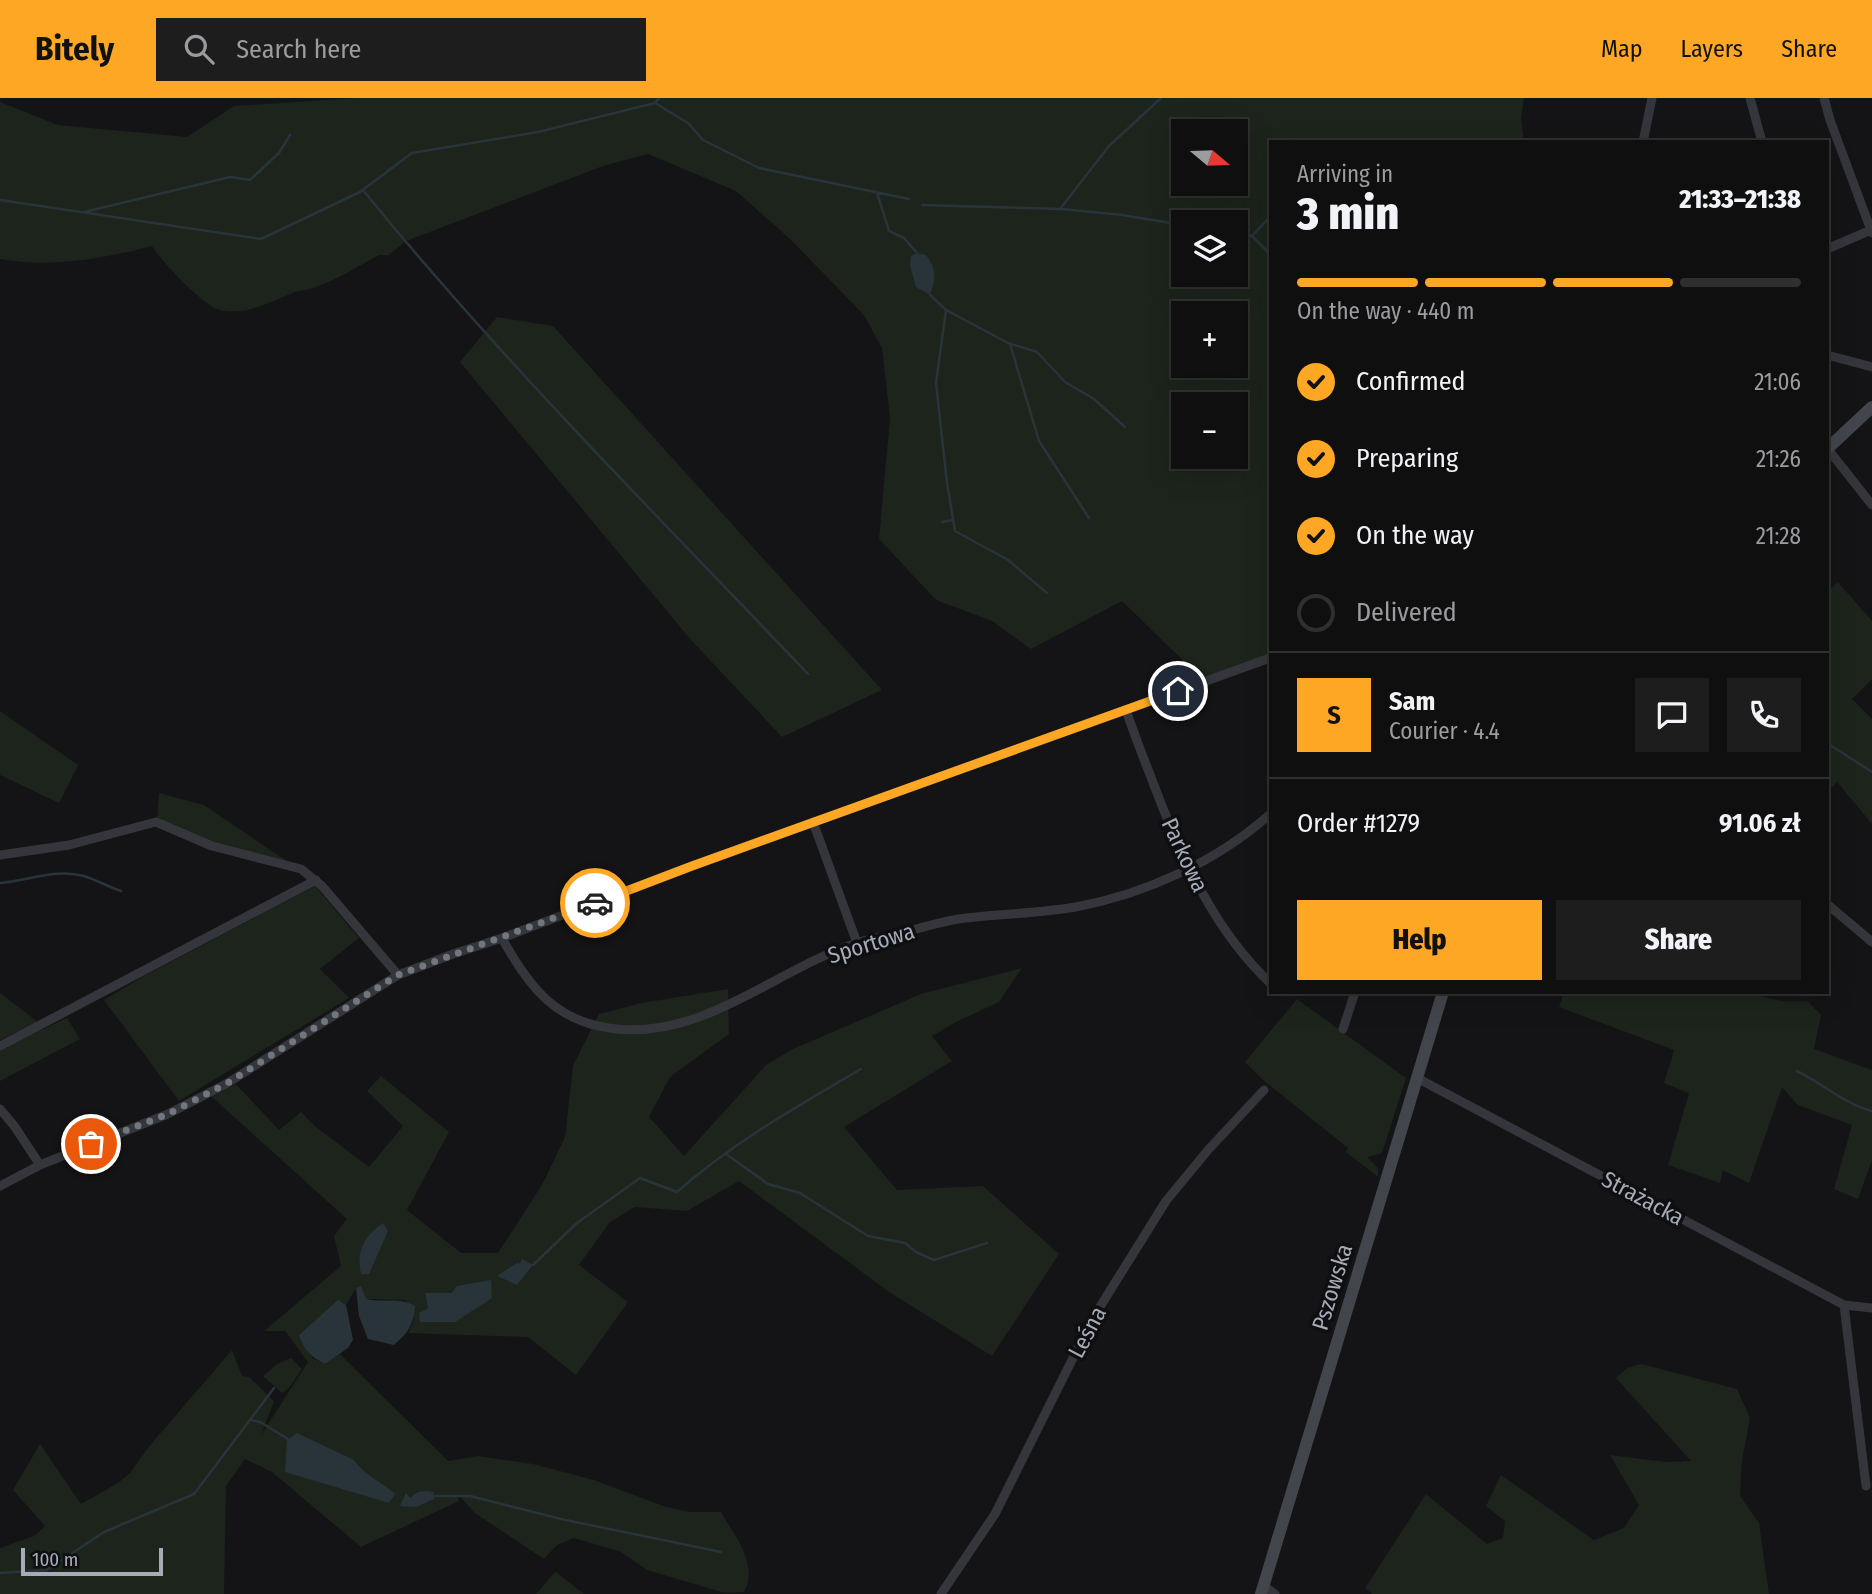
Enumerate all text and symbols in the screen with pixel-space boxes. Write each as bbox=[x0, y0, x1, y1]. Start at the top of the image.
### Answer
search box bbox=[156, 18, 646, 81]
text: Bitely bbox=[35, 29, 114, 69]
icon: search bbox=[180, 30, 218, 68]
text: Search here bbox=[236, 34, 361, 65]
text: Map bbox=[1601, 35, 1643, 63]
text: Layers bbox=[1681, 35, 1743, 63]
text: Share bbox=[1781, 35, 1837, 63]
north arrow bbox=[1171, 119, 1248, 196]
map controls bbox=[1171, 119, 1248, 469]
text: Arriving in bbox=[1297, 160, 1393, 188]
text: 21:33–21:38 bbox=[1679, 184, 1801, 215]
text: 3 min bbox=[1297, 186, 1399, 241]
button: layers bbox=[1171, 210, 1248, 287]
text: On the way · 440 m bbox=[1297, 297, 1474, 325]
button: + bbox=[1171, 301, 1248, 378]
icon: check bbox=[1297, 363, 1335, 401]
text: Confirmed bbox=[1356, 366, 1466, 397]
text: 21:06 bbox=[1754, 368, 1801, 396]
button: − bbox=[1171, 392, 1248, 469]
icon: check bbox=[1297, 440, 1335, 478]
text: Preparing bbox=[1356, 443, 1458, 474]
text: 21:26 bbox=[1756, 445, 1801, 473]
icon: check bbox=[1297, 517, 1335, 555]
text: On the way bbox=[1356, 520, 1474, 551]
text: 21:28 bbox=[1756, 522, 1801, 550]
text: Delivered bbox=[1356, 597, 1457, 628]
pin bbox=[1148, 661, 1208, 721]
icon: home bbox=[1159, 672, 1197, 710]
button: chat bbox=[1635, 678, 1709, 752]
button: phone bbox=[1727, 678, 1801, 752]
text: Sam bbox=[1389, 686, 1435, 717]
text: S bbox=[1327, 700, 1341, 731]
text: Courier · 4.4 bbox=[1389, 717, 1500, 745]
text: Order #1279 bbox=[1297, 808, 1420, 839]
text: 91.06 zł bbox=[1719, 808, 1801, 839]
street label: Parkowa bbox=[1156, 813, 1214, 897]
courier bbox=[560, 868, 630, 938]
icon: car bbox=[576, 884, 614, 922]
button: Help bbox=[1297, 900, 1542, 980]
button: Share bbox=[1556, 900, 1801, 980]
street label: Sportowa bbox=[824, 917, 918, 969]
pin bbox=[61, 1114, 121, 1174]
icon: bag bbox=[72, 1125, 110, 1163]
street label: Strażacka bbox=[1597, 1165, 1689, 1231]
street label: Pszowska bbox=[1306, 1240, 1358, 1334]
street label: Leśna bbox=[1062, 1301, 1112, 1363]
scale bar bbox=[21, 1545, 163, 1577]
text: 100 m bbox=[32, 1548, 78, 1571]

